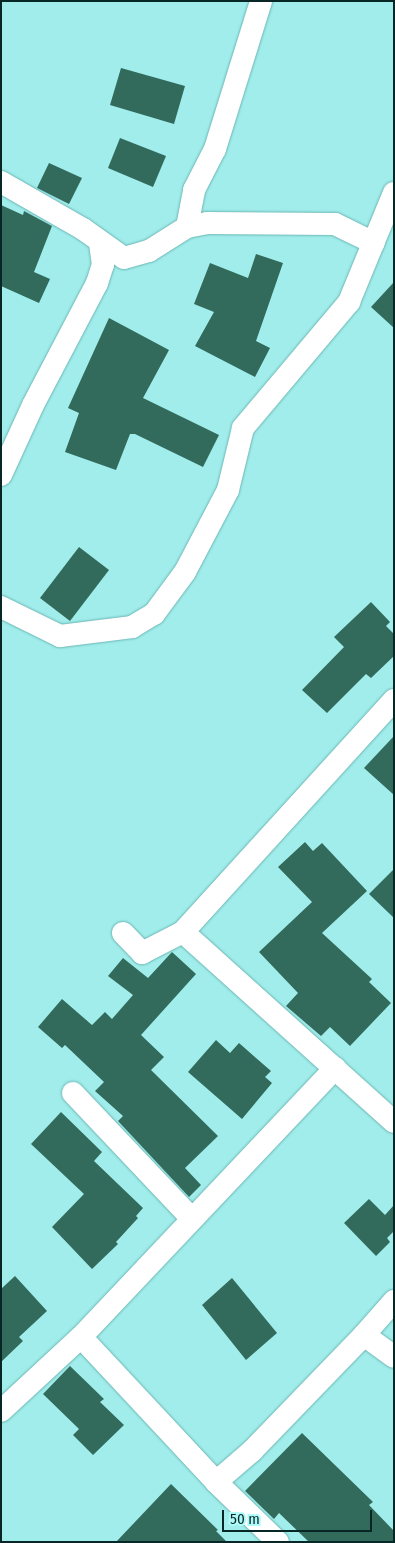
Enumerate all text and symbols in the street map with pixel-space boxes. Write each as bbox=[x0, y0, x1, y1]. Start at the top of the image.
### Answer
scale bar bbox=[225, 1500, 375, 1532]
text: 50 m bbox=[230, 1510, 260, 1528]

